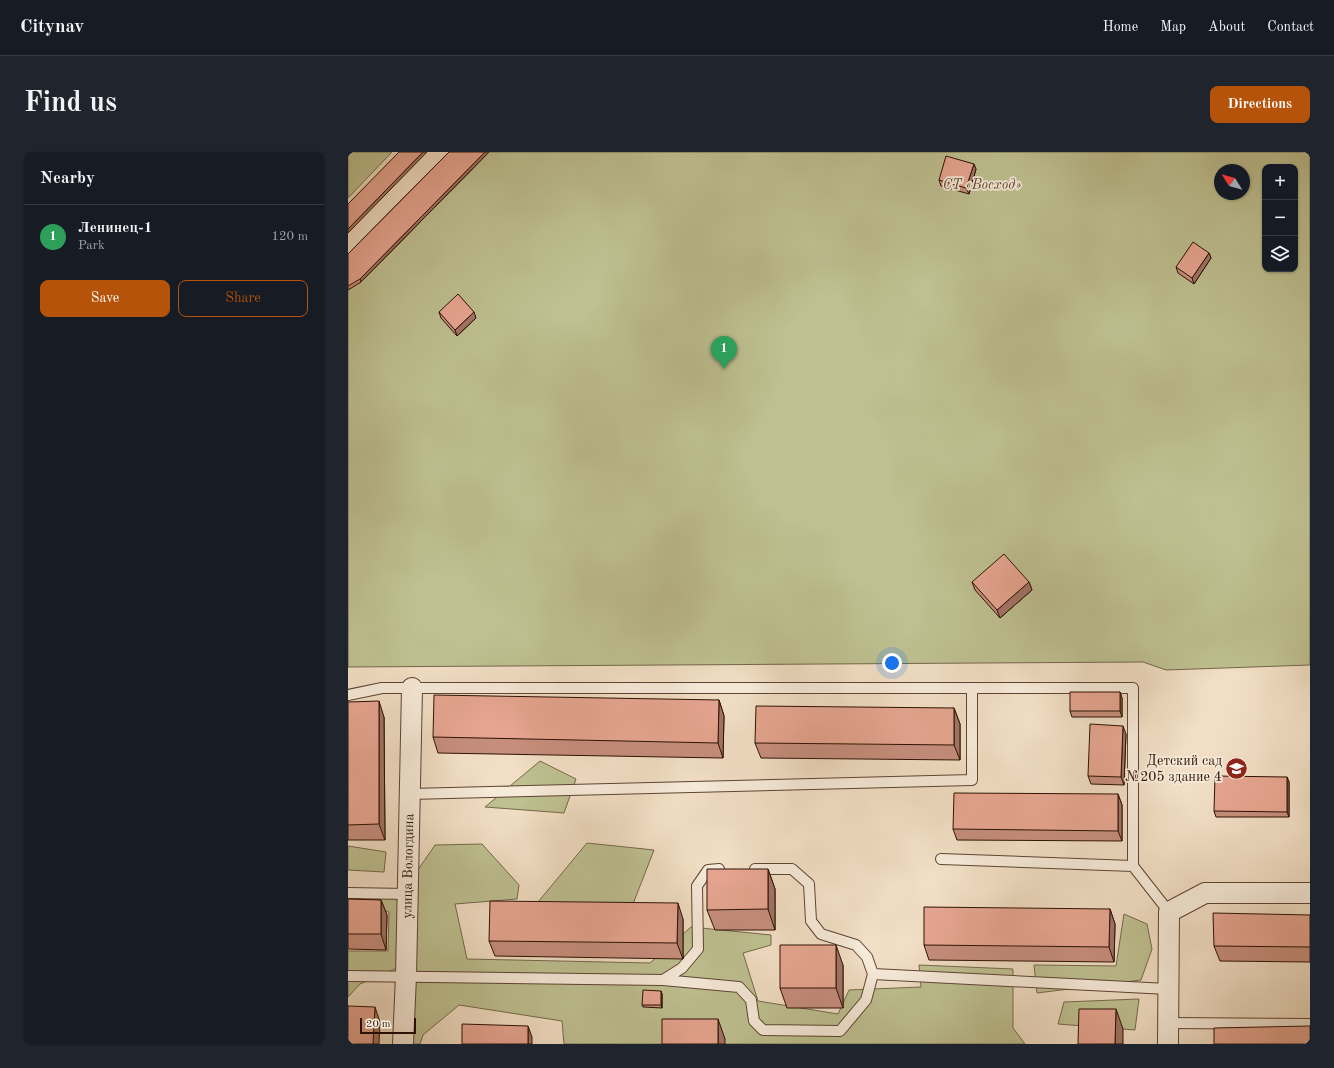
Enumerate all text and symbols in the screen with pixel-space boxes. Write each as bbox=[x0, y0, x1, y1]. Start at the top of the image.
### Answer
text: Citynav bbox=[20, 18, 84, 37]
text: Home bbox=[1103, 20, 1138, 34]
text: Map bbox=[1160, 20, 1186, 34]
text: About bbox=[1208, 20, 1245, 34]
text: Contact bbox=[1267, 20, 1314, 34]
button: Directions bbox=[1210, 86, 1310, 123]
text: Find us bbox=[24, 90, 117, 118]
north arrow bbox=[1214, 164, 1250, 200]
map controls bbox=[1262, 164, 1298, 272]
button: + bbox=[1262, 164, 1298, 200]
text: Nearby bbox=[40, 170, 95, 187]
park label: СТ «Восход» bbox=[943, 178, 1021, 192]
button: − bbox=[1262, 200, 1298, 236]
text: Ленинец-1 bbox=[78, 221, 152, 236]
text: 1 bbox=[49, 230, 57, 243]
text: 120 m bbox=[271, 230, 308, 243]
button: layers bbox=[1262, 236, 1298, 272]
text: Park bbox=[78, 239, 105, 252]
button: Save bbox=[40, 280, 170, 317]
button: Share bbox=[178, 280, 308, 317]
pin: 1 bbox=[711, 336, 737, 369]
your location bbox=[882, 653, 902, 673]
place label: Детский сад №205 здание 4 bbox=[1125, 754, 1222, 784]
school or university icon: Детский сад №205 здание 4 bbox=[1224, 756, 1250, 782]
street label: улица Вологдина bbox=[400, 813, 416, 919]
scale bar bbox=[360, 1016, 416, 1035]
text: 20 m bbox=[366, 1019, 391, 1030]

